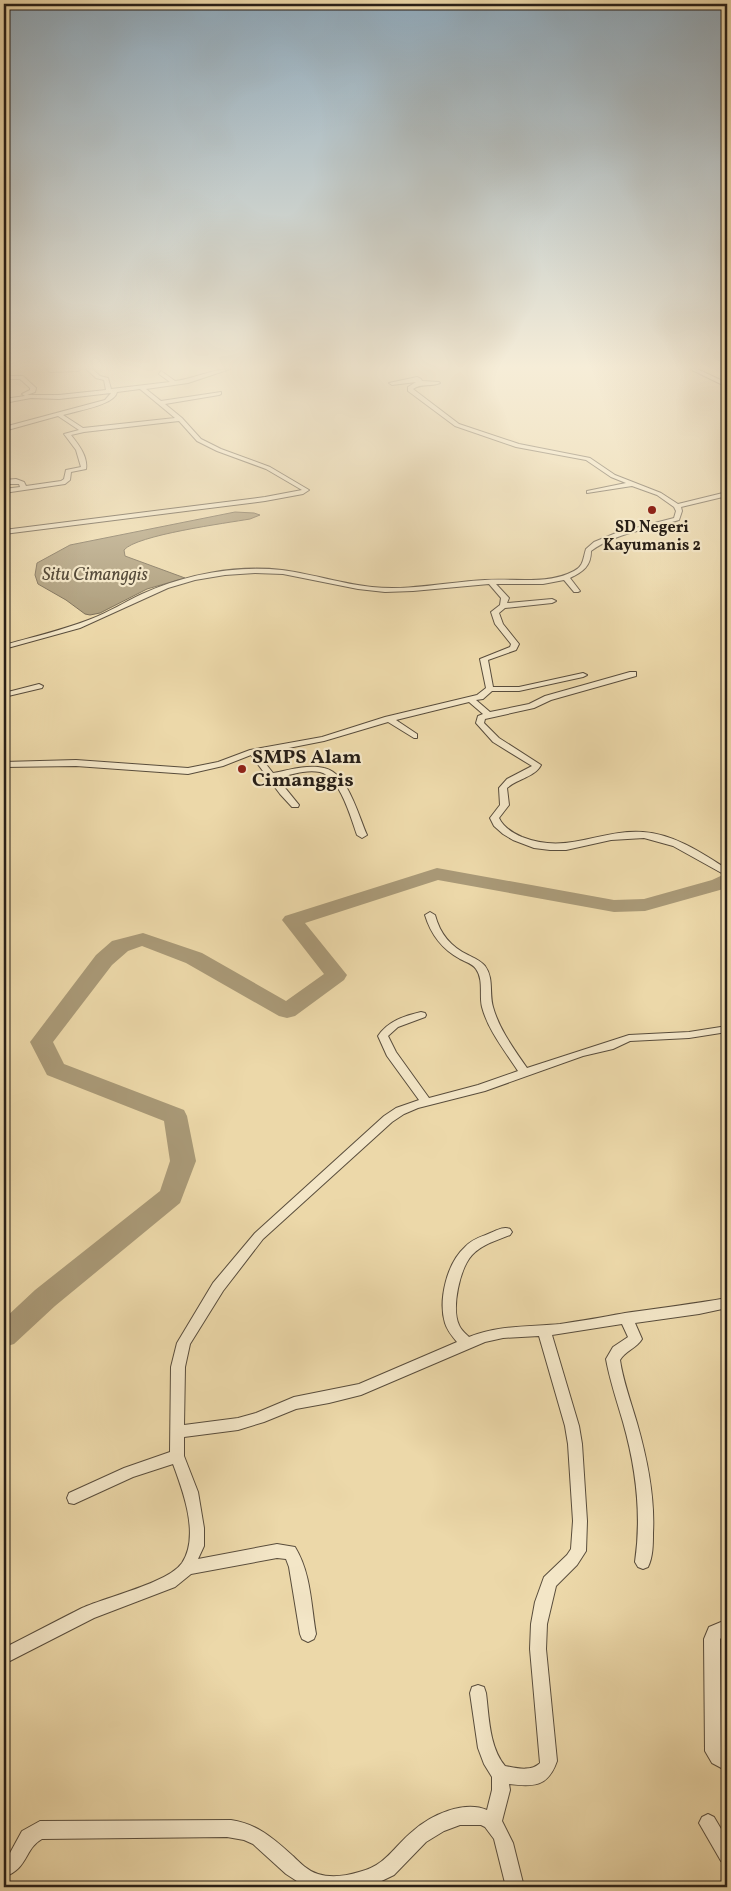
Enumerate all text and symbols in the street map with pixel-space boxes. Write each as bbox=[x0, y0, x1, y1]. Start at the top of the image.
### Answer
marker: SD Negeri Kayumanis 2 bbox=[646, 504, 658, 516]
place label: SD Negeri Kayumanis 2 bbox=[603, 517, 701, 557]
water label: Situ Cimanggis bbox=[42, 563, 148, 588]
place label: SMPS Alam Cimanggis bbox=[252, 744, 362, 795]
marker: SMPS Alam Cimanggis bbox=[236, 763, 248, 775]

